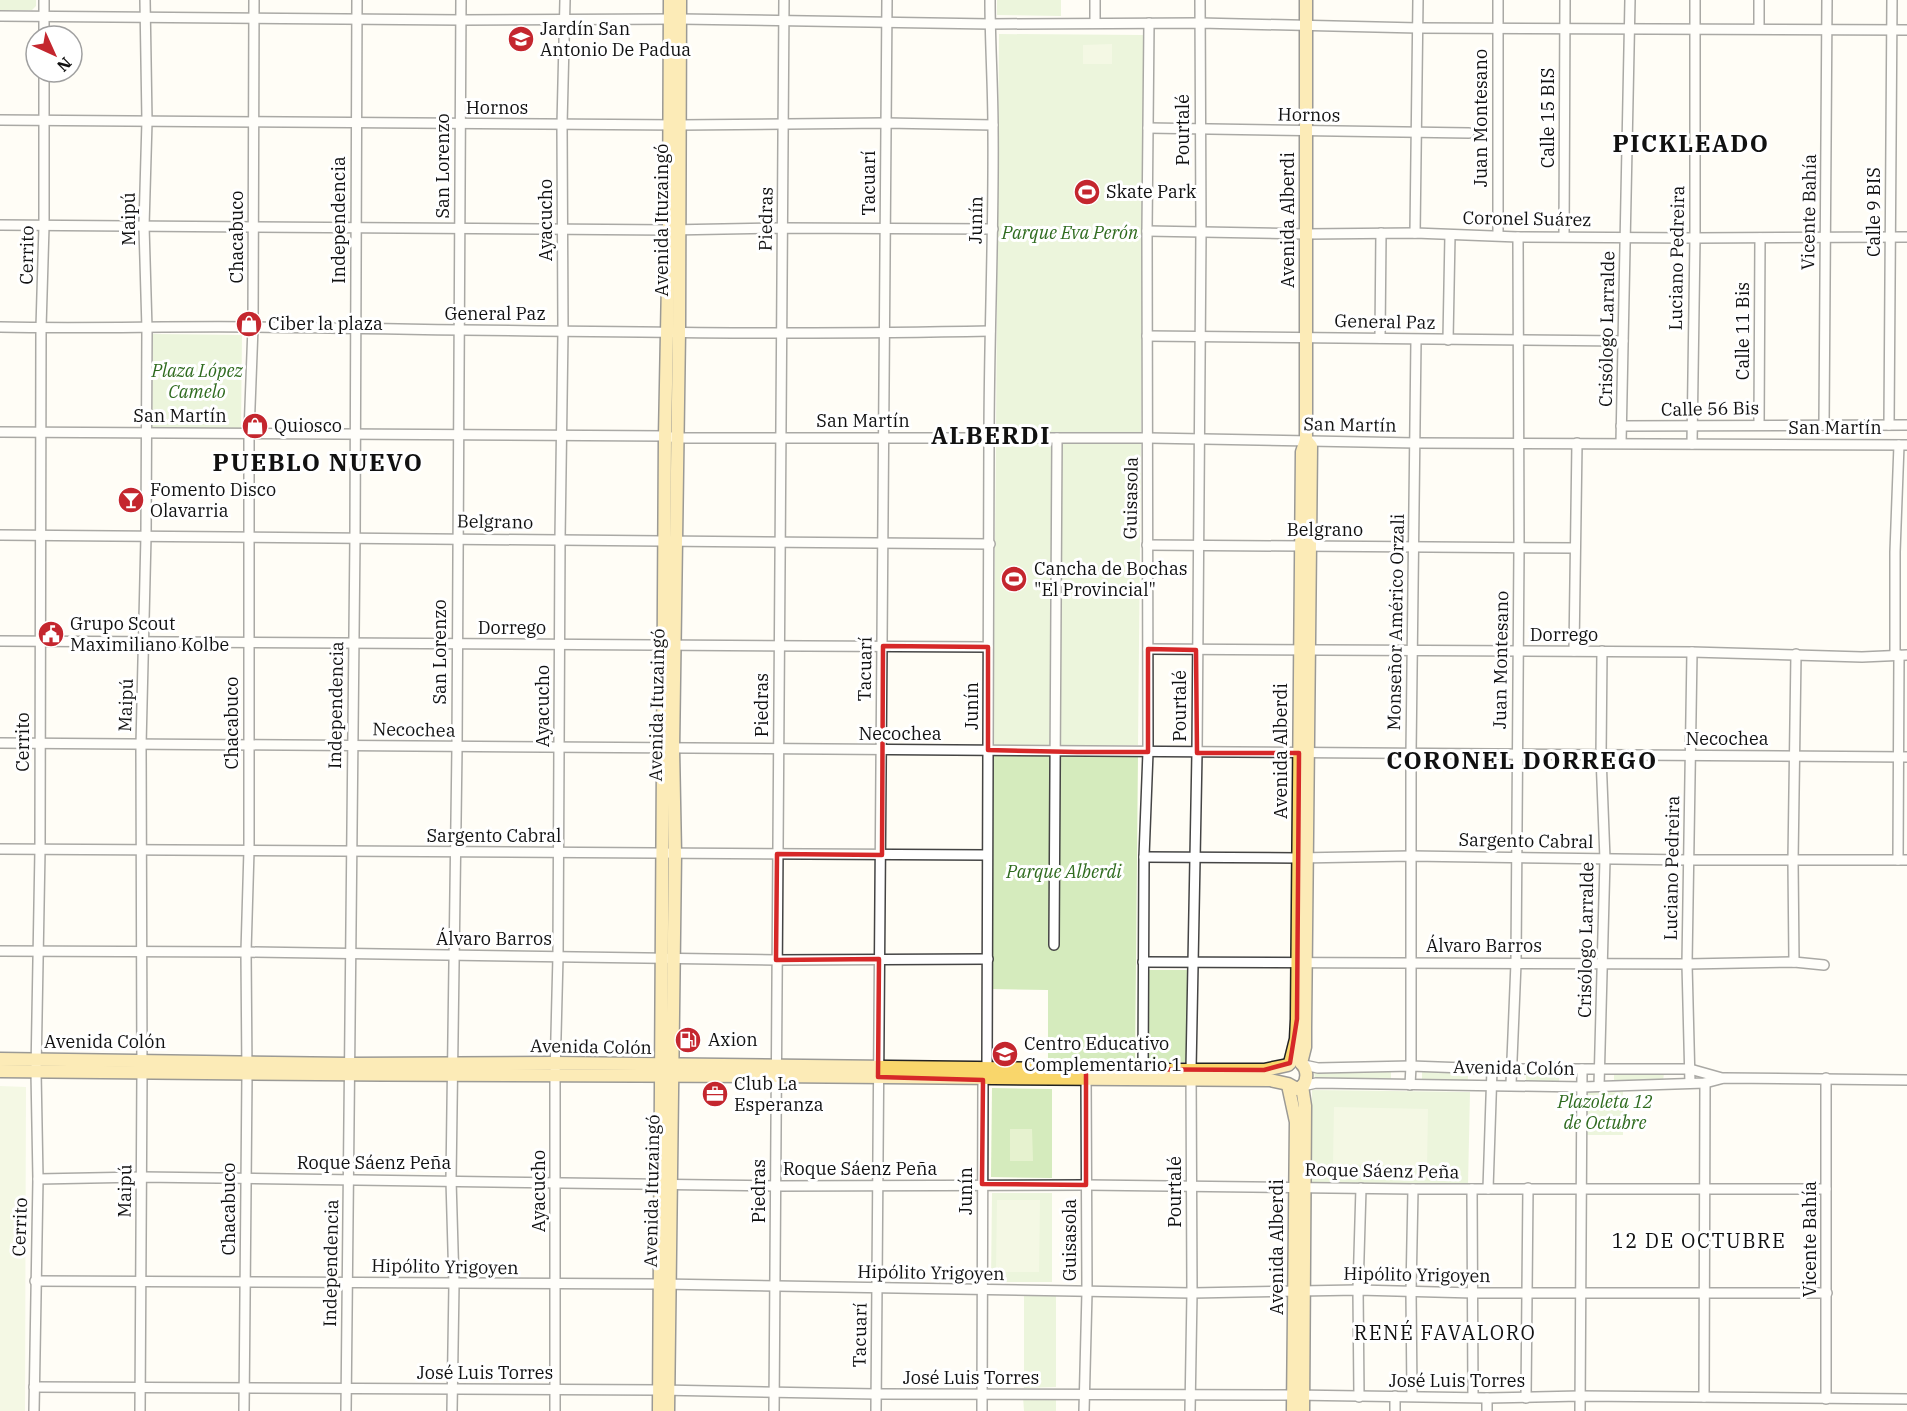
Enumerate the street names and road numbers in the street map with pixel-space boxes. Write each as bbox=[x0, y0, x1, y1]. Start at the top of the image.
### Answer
street label: Juan Montesano bbox=[1469, 49, 1492, 187]
street label: Calle 15 BIS bbox=[1536, 68, 1559, 168]
street label: Pourtalé bbox=[1171, 94, 1194, 166]
street label: Hornos bbox=[466, 96, 528, 119]
street label: Hornos bbox=[1277, 102, 1341, 127]
street label: San Lorenzo bbox=[431, 113, 454, 219]
street label: Avenida Ituzaingó bbox=[650, 144, 673, 296]
street label: Tacuarí bbox=[857, 150, 880, 215]
street label: Avenida Alberdi bbox=[1276, 152, 1299, 288]
street label: Vicente Bahía bbox=[1796, 153, 1821, 270]
street label: Independencia bbox=[327, 156, 350, 284]
street label: Calle 9 BIS bbox=[1862, 167, 1885, 257]
street label: Ayacucho bbox=[534, 179, 557, 261]
street label: Luciano Pedreira bbox=[1664, 185, 1689, 331]
street label: Piedras bbox=[753, 187, 778, 251]
street label: Chacabuco bbox=[225, 191, 248, 283]
street label: Maipú bbox=[117, 192, 140, 246]
street label: Junín bbox=[964, 196, 987, 244]
street label: Coronel Suárez bbox=[1462, 206, 1592, 231]
street label: Cerrito bbox=[14, 225, 39, 285]
street label: Crisólogo Larralde bbox=[1594, 251, 1619, 407]
street label: Calle 11 Bis bbox=[1731, 282, 1754, 380]
street label: General Paz bbox=[444, 302, 546, 325]
street label: General Paz bbox=[1334, 309, 1436, 334]
street label: Calle 56 Bis bbox=[1661, 396, 1759, 421]
street label: San Martín bbox=[133, 404, 227, 427]
street label: San Martín bbox=[816, 409, 910, 432]
street label: San Martín bbox=[1303, 412, 1397, 437]
street label: San Martín bbox=[1788, 416, 1882, 439]
street label: Guisasola bbox=[1118, 456, 1143, 539]
street label: Belgrano bbox=[457, 509, 533, 534]
street label: Monseñor Américo Orzali bbox=[1382, 513, 1409, 731]
street label: Belgrano bbox=[1287, 518, 1363, 541]
street label: Juan Montesano bbox=[1488, 591, 1513, 729]
street label: San Lorenzo bbox=[428, 599, 451, 705]
street label: Dorrego bbox=[478, 616, 546, 639]
street label: Dorrego bbox=[1530, 623, 1598, 646]
street label: Avenida Ituzaingó bbox=[644, 628, 669, 782]
street label: Tacuarí bbox=[852, 636, 877, 702]
street label: Independencia bbox=[323, 641, 348, 769]
street label: Ayacucho bbox=[531, 665, 554, 747]
street label: Pourtalé bbox=[1168, 670, 1191, 742]
street label: Piedras bbox=[750, 673, 773, 737]
street label: Chacabuco bbox=[220, 677, 243, 769]
street label: Maipú bbox=[113, 678, 138, 732]
street label: Junín bbox=[960, 682, 983, 730]
street label: Avenida Alberdi bbox=[1269, 683, 1292, 819]
street label: Cerrito bbox=[11, 712, 34, 772]
street label: Necochea bbox=[372, 717, 456, 742]
street label: Necochea bbox=[858, 722, 942, 745]
street label: Necochea bbox=[1685, 727, 1769, 750]
street label: Luciano Pedreira bbox=[1659, 795, 1684, 941]
street label: Sargento Cabral bbox=[426, 824, 562, 847]
street label: Sargento Cabral bbox=[1458, 828, 1594, 853]
street label: Crisólogo Larralde bbox=[1573, 862, 1598, 1018]
street label: Álvaro Barros bbox=[436, 927, 552, 950]
street label: Álvaro Barros bbox=[1426, 934, 1542, 957]
street label: Avenida Colón bbox=[44, 1030, 166, 1053]
street label: Avenida Colón bbox=[530, 1034, 652, 1059]
street label: Avenida Colón bbox=[1453, 1055, 1575, 1080]
street label: Avenida Ituzaingó bbox=[639, 1114, 664, 1268]
street label: Ayacucho bbox=[527, 1150, 550, 1232]
street label: Roque Sáenz Peña bbox=[297, 1151, 451, 1174]
street label: Pourtalé bbox=[1163, 1156, 1186, 1228]
street label: Roque Sáenz Peña bbox=[783, 1157, 937, 1180]
street label: Roque Sáenz Peña bbox=[1304, 1158, 1460, 1183]
street label: Piedras bbox=[747, 1159, 770, 1223]
street label: Chacabuco bbox=[217, 1163, 240, 1255]
street label: Maipú bbox=[113, 1164, 136, 1218]
street label: Junín bbox=[954, 1167, 977, 1215]
street label: Avenida Alberdi bbox=[1265, 1179, 1288, 1315]
street label: Vicente Bahía bbox=[1798, 1181, 1821, 1297]
street label: Cerrito bbox=[7, 1197, 32, 1257]
street label: Independencia bbox=[318, 1199, 343, 1327]
street label: Guisasola bbox=[1058, 1199, 1081, 1281]
street label: Hipólito Yrigoyen bbox=[371, 1254, 519, 1279]
street label: Hipólito Yrigoyen bbox=[857, 1260, 1005, 1285]
street label: Hipólito Yrigoyen bbox=[1343, 1262, 1491, 1287]
street label: Tacuarí bbox=[847, 1302, 872, 1368]
street label: José Luis Torres bbox=[417, 1361, 553, 1384]
street label: José Luis Torres bbox=[903, 1366, 1039, 1389]
street label: José Luis Torres bbox=[1389, 1369, 1525, 1392]

